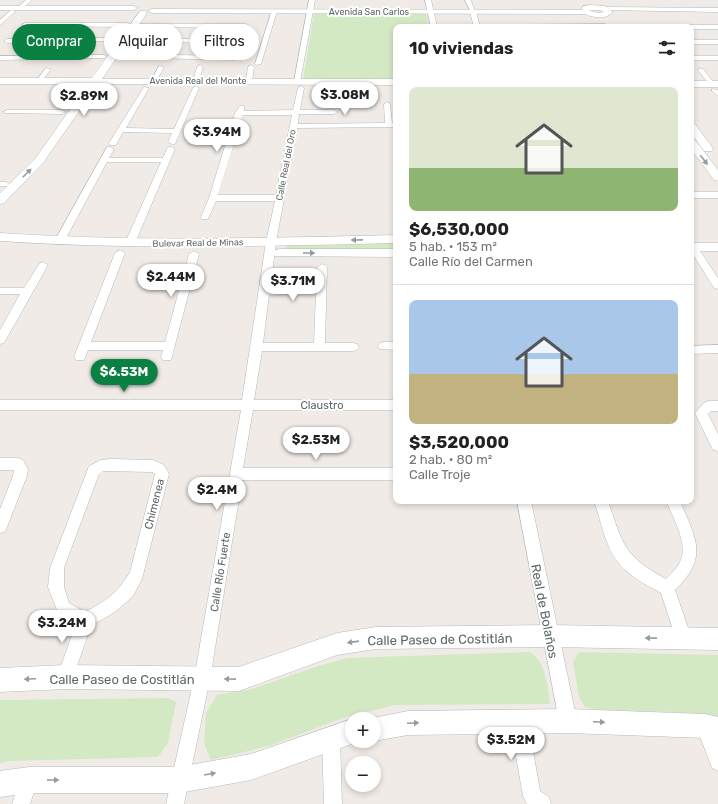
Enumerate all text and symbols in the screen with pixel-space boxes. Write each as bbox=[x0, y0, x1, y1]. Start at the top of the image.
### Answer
street label: Avenida San Carlos bbox=[329, 7, 410, 17]
chip: Comprar bbox=[12, 24, 96, 60]
chip: Alquilar bbox=[104, 24, 182, 60]
chip: Filtros bbox=[190, 24, 259, 60]
icon: filters bbox=[656, 37, 678, 59]
text: 10 viviendas bbox=[409, 38, 513, 58]
street label: Avenida Real del Monte bbox=[149, 76, 247, 86]
pin: $3.08M bbox=[312, 82, 378, 116]
pin: $2.89M bbox=[51, 83, 117, 117]
text: $3.08M bbox=[320, 87, 370, 102]
text: $2.89M bbox=[60, 88, 108, 103]
icon: home bbox=[508, 113, 580, 185]
pin: $3.94M bbox=[184, 119, 250, 153]
text: $3.94M bbox=[193, 124, 241, 139]
street label: Calle Real del Oro bbox=[274, 129, 298, 201]
one-way arrow bbox=[700, 155, 709, 166]
one-way arrow bbox=[22, 168, 32, 177]
text: $6,530,000 bbox=[409, 219, 509, 239]
street label: Bulevar Real de Minas bbox=[152, 237, 244, 249]
one-way arrow bbox=[350, 237, 363, 243]
text: 5 hab. · 153 m² bbox=[409, 239, 497, 254]
one-way arrow bbox=[303, 250, 316, 256]
text: Calle Río del Carmen bbox=[409, 254, 533, 269]
pin: $2.44M bbox=[138, 264, 204, 298]
pin: $3.71M bbox=[260, 268, 326, 302]
text: $2.44M bbox=[146, 269, 196, 284]
text: $3.71M bbox=[270, 273, 316, 288]
icon: home bbox=[508, 326, 580, 398]
pin: $6.53M bbox=[91, 359, 157, 393]
text: $6.53M bbox=[100, 364, 148, 379]
street label: Claustro bbox=[301, 399, 343, 412]
pin: $2.53M bbox=[283, 427, 349, 461]
text: $2.53M bbox=[292, 432, 340, 447]
text: $3,520,000 bbox=[409, 432, 509, 452]
text: 2 hab. · 80 m² bbox=[409, 452, 492, 467]
text: Calle Troje bbox=[409, 467, 471, 482]
pin: $2.4M bbox=[189, 477, 245, 511]
street label: Chimenea bbox=[142, 478, 167, 531]
text: $2.4M bbox=[197, 482, 237, 497]
street label: Calle Río Fuerte bbox=[208, 531, 233, 613]
street label: Real de Bolaños bbox=[528, 563, 561, 660]
pin: $3.24M bbox=[29, 610, 95, 644]
text: $3.24M bbox=[38, 615, 86, 630]
street label: Calle Paseo de Costitlán bbox=[367, 631, 513, 648]
one-way arrow bbox=[645, 635, 657, 642]
one-way arrow bbox=[347, 639, 359, 645]
street label: Calle Paseo de Costitlán bbox=[49, 672, 195, 687]
one-way arrow bbox=[23, 676, 36, 682]
one-way arrow bbox=[223, 676, 236, 682]
map controls bbox=[345, 712, 381, 792]
button: + bbox=[345, 712, 381, 748]
one-way arrow bbox=[593, 719, 605, 726]
one-way arrow bbox=[407, 720, 419, 727]
pin: $3.52M bbox=[478, 727, 544, 761]
text: $3.52M bbox=[487, 732, 535, 747]
button: − bbox=[345, 756, 381, 792]
one-way arrow bbox=[204, 771, 216, 777]
one-way arrow bbox=[47, 777, 60, 783]

